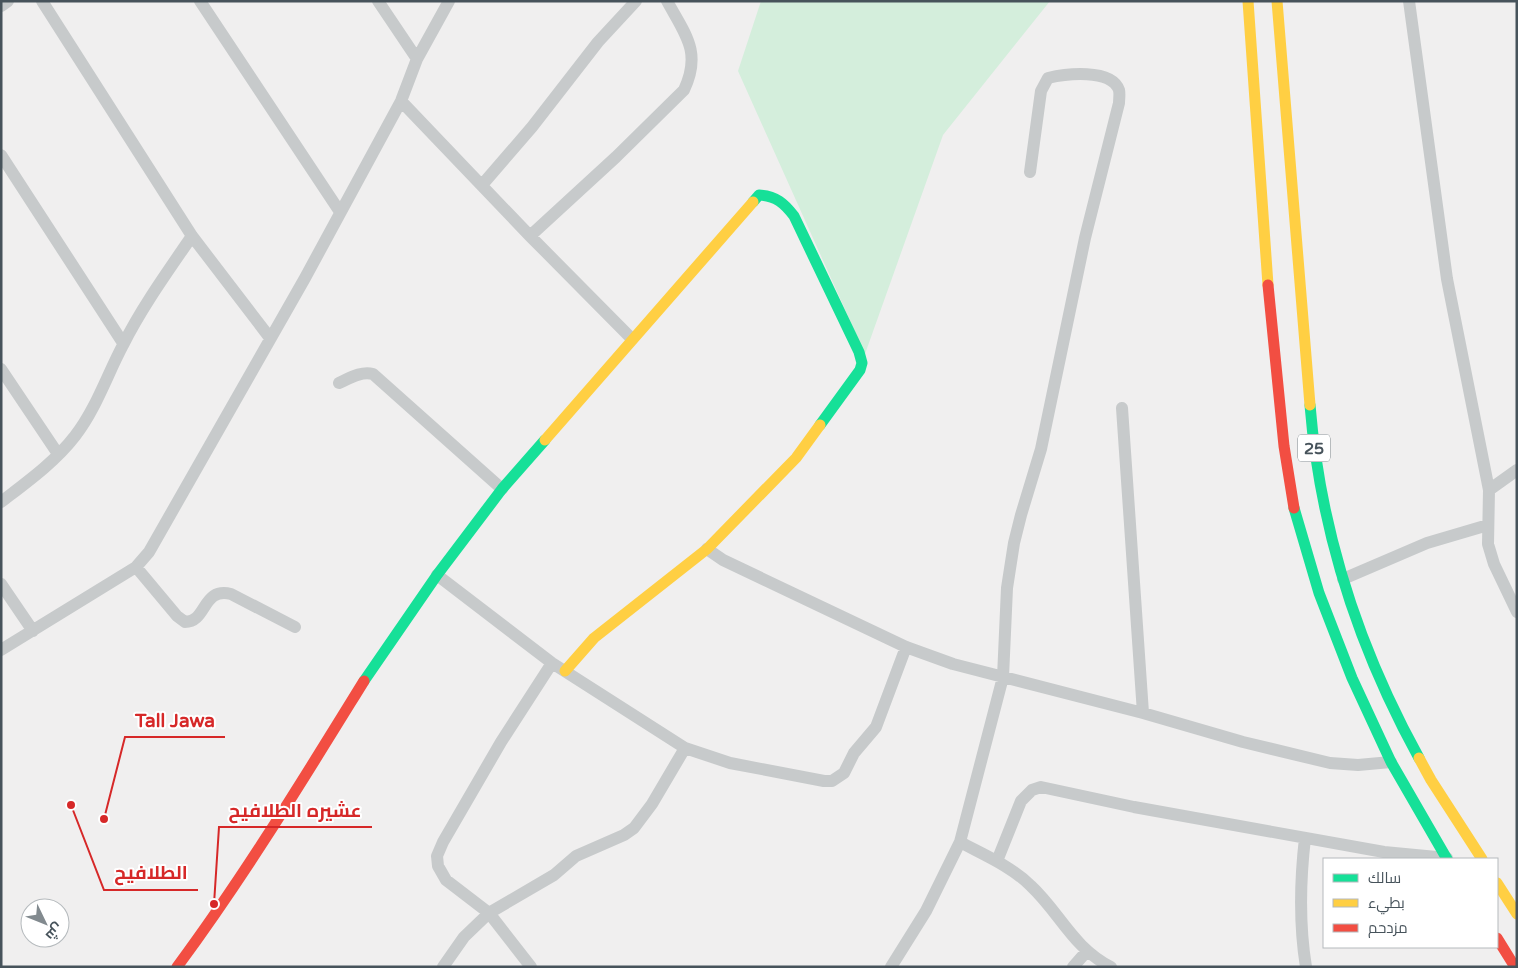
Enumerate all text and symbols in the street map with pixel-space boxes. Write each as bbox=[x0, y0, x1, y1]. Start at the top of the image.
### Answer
road number: 25 bbox=[1298, 434, 1330, 462]
callout: Tall Jawa bbox=[125, 703, 225, 737]
text: Tall Jawa bbox=[134, 710, 215, 732]
callout: عشيره الطلافيح bbox=[219, 793, 372, 827]
text: عشيره الطلافيح bbox=[229, 800, 361, 824]
callout: الطلافيح bbox=[104, 856, 198, 890]
legend bbox=[1323, 858, 1498, 948]
text: الطلافيح bbox=[114, 862, 188, 886]
text: سالك bbox=[1368, 869, 1401, 887]
text: بطيء bbox=[1368, 894, 1405, 915]
north arrow bbox=[20, 898, 70, 948]
text: ش bbox=[42, 919, 66, 944]
text: مزدحم bbox=[1368, 919, 1408, 938]

